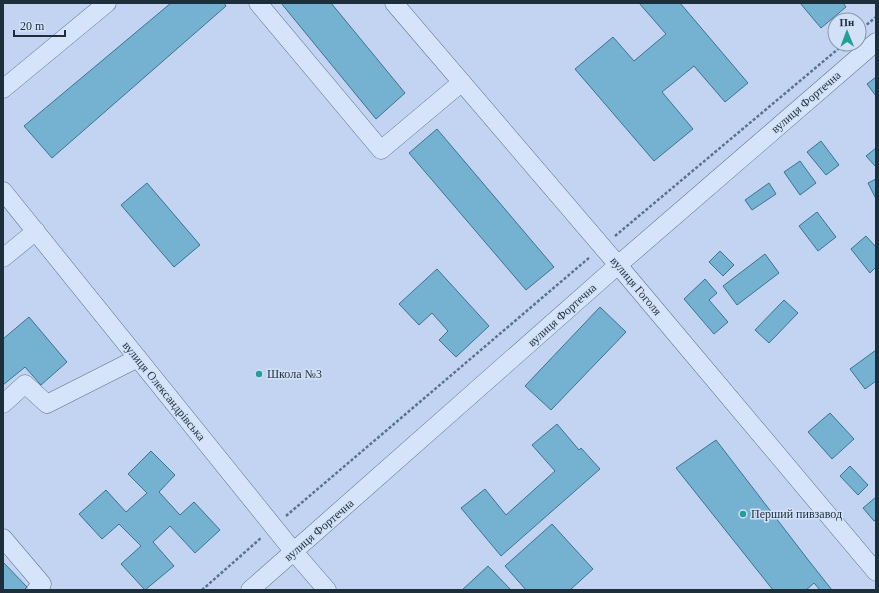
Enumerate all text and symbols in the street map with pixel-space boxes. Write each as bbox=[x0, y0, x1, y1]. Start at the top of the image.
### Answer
scale bar bbox=[14, 12, 65, 38]
north arrow bbox=[827, 12, 867, 52]
text: Пн bbox=[839, 16, 855, 28]
text: 20 m bbox=[20, 19, 45, 33]
street label: вулиця Фортечна bbox=[768, 68, 844, 136]
street label: вулиця Гоголя bbox=[608, 254, 665, 318]
street label: вулиця Фортечна bbox=[525, 280, 600, 349]
street label: вулиця Олександрівська bbox=[120, 339, 209, 444]
place label: Школа №3 bbox=[267, 367, 322, 381]
marker: Школа №3 bbox=[254, 369, 264, 379]
street label: вулиця Фортечна bbox=[281, 496, 357, 564]
place label: Перший пивзавод bbox=[751, 507, 842, 521]
marker: Перший пивзавод bbox=[738, 509, 748, 519]

